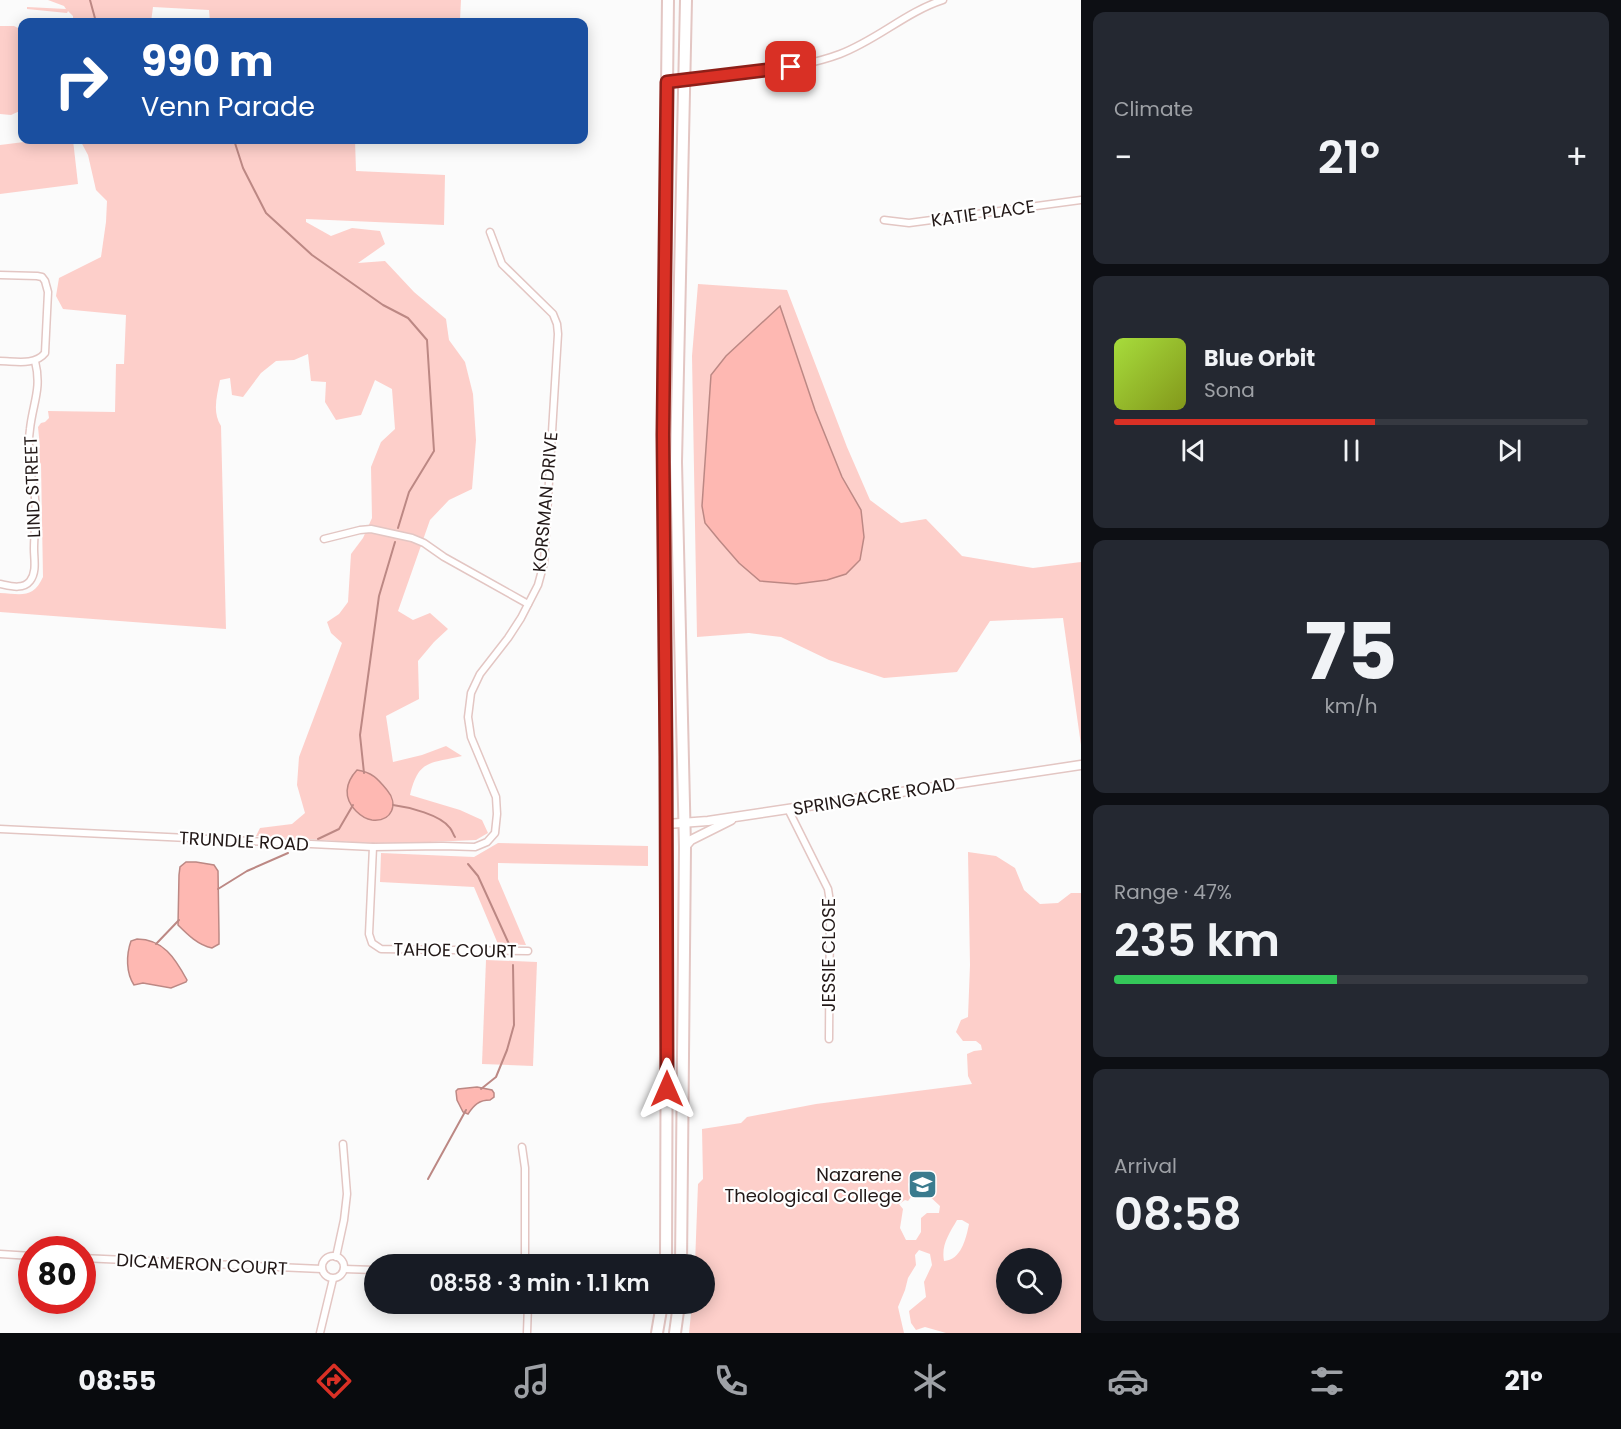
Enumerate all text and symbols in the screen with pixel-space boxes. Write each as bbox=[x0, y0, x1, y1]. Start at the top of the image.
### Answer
text: 990 m bbox=[141, 32, 273, 91]
pin bbox=[765, 41, 816, 92]
icon: right bbox=[42, 42, 120, 120]
icon: arrive bbox=[774, 50, 807, 83]
text: Venn Parade bbox=[141, 88, 315, 125]
text: Climate bbox=[1114, 95, 1193, 123]
text: 21° bbox=[1318, 126, 1380, 189]
text: − bbox=[1114, 134, 1132, 181]
text: + bbox=[1565, 134, 1588, 181]
street label: KATIE PLACE bbox=[929, 193, 1037, 233]
text: Blue Orbit bbox=[1204, 343, 1315, 374]
text: Sona bbox=[1204, 376, 1255, 404]
street label: KORSMAN DRIVE bbox=[526, 431, 564, 573]
icon: previous bbox=[1177, 434, 1210, 467]
icon: pause bbox=[1335, 434, 1368, 467]
icon: next bbox=[1493, 434, 1526, 467]
street label: LIND STREET bbox=[18, 435, 46, 538]
text: 75 bbox=[1305, 597, 1397, 706]
text: km/h bbox=[1324, 692, 1378, 720]
street label: SPRINGACRE ROAD bbox=[791, 771, 957, 821]
street label: TRUNDLE ROAD bbox=[178, 825, 310, 857]
text: Range · 47% bbox=[1114, 878, 1232, 906]
street label: JESSIE CLOSE bbox=[816, 898, 841, 1012]
text: 235 km bbox=[1114, 909, 1280, 972]
street label: TAHOE COURT bbox=[393, 936, 517, 964]
position arrow bbox=[635, 1057, 699, 1121]
text: Arrival bbox=[1114, 1152, 1177, 1180]
place label: Nazarene Theological College bbox=[724, 1162, 902, 1208]
school or university icon: Nazarene Theological College bbox=[907, 1168, 939, 1200]
text: 08:58 bbox=[1114, 1183, 1242, 1246]
speed limit sign: 80 bbox=[18, 1236, 96, 1314]
street label: DICAMERON COURT bbox=[116, 1247, 288, 1281]
map controls bbox=[996, 1248, 1062, 1314]
button: search bbox=[996, 1248, 1062, 1314]
text: 08:58 · 3 min · 1.1 km bbox=[429, 1268, 650, 1299]
icon: directions bbox=[313, 1360, 355, 1402]
icon: music bbox=[511, 1360, 553, 1402]
icon: phone bbox=[710, 1360, 752, 1402]
icon: climate bbox=[909, 1360, 951, 1402]
icon: car bbox=[1107, 1360, 1149, 1402]
icon: filters bbox=[1306, 1360, 1348, 1402]
text: 08:55 bbox=[78, 1362, 156, 1399]
text: 21° bbox=[1505, 1362, 1543, 1399]

